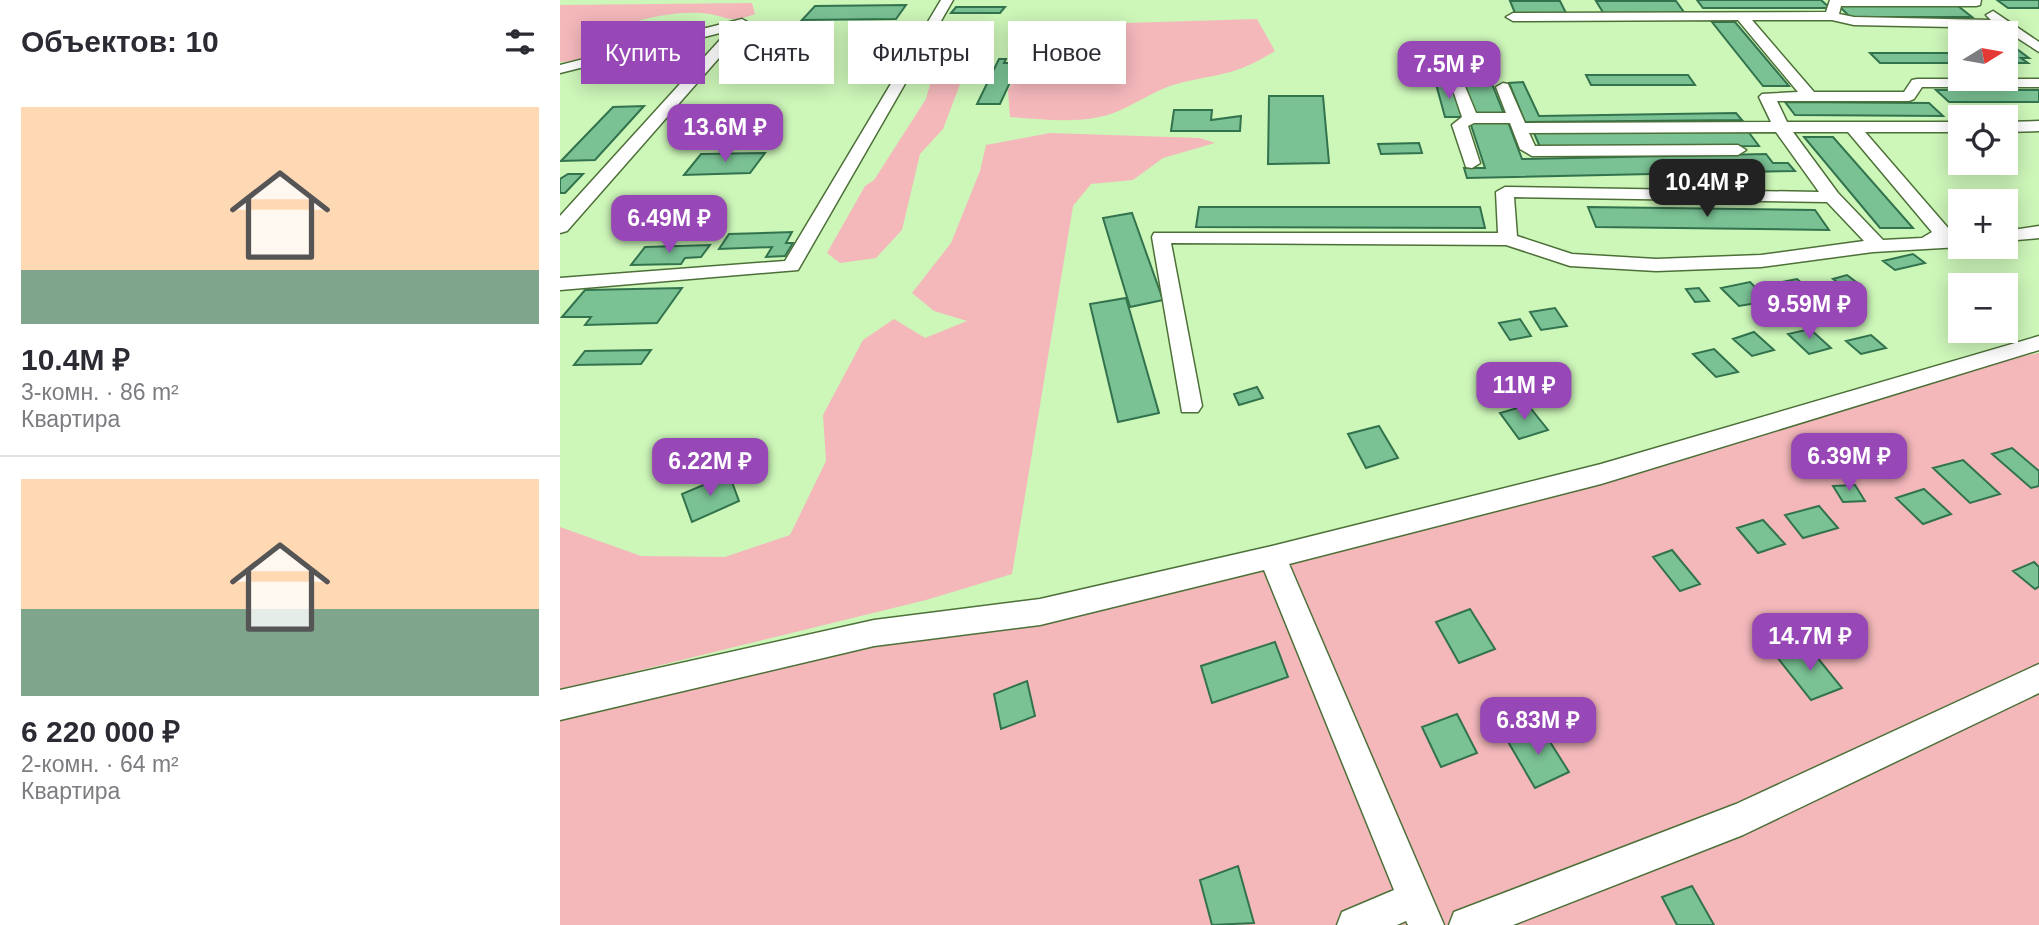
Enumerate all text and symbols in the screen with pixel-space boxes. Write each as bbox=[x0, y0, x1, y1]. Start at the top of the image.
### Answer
chip: Купить bbox=[581, 21, 705, 84]
chip: Снять bbox=[719, 21, 834, 84]
chip: Фильтры bbox=[848, 21, 994, 84]
chip: Новое bbox=[1008, 21, 1126, 84]
north arrow bbox=[1948, 21, 2018, 91]
map controls bbox=[1948, 21, 2018, 343]
icon: filters bbox=[501, 23, 539, 61]
text: Объектов: 10 bbox=[21, 25, 219, 58]
pin: 7.5M ₽ bbox=[1392, 42, 1506, 101]
text: 7.5M ₽ bbox=[1414, 51, 1484, 77]
pin: 13.6M ₽ bbox=[660, 104, 790, 164]
button: locate bbox=[1948, 105, 2018, 175]
text: 13.6M ₽ bbox=[683, 114, 767, 140]
icon: home bbox=[217, 152, 343, 278]
pin: 10.4M ₽ bbox=[1642, 160, 1772, 219]
text: 10.4M ₽ bbox=[1665, 169, 1749, 195]
button: + bbox=[1948, 189, 2018, 259]
pin: 6.49M ₽ bbox=[604, 196, 734, 255]
text: 6.49M ₽ bbox=[627, 205, 711, 231]
button: − bbox=[1948, 273, 2018, 343]
pin: 9.59M ₽ bbox=[1744, 282, 1874, 341]
text: 9.59M ₽ bbox=[1767, 291, 1851, 317]
text: 10.4M ₽ bbox=[21, 343, 130, 376]
pin: 11M ₽ bbox=[1475, 362, 1573, 422]
text: 11M ₽ bbox=[1492, 372, 1556, 398]
text: 3-комн. · 86 m² bbox=[21, 379, 179, 405]
text: Квартира bbox=[21, 406, 120, 432]
pin: 6.39M ₽ bbox=[1784, 434, 1914, 493]
pin: 6.22M ₽ bbox=[645, 438, 775, 498]
text: 6.39M ₽ bbox=[1807, 443, 1891, 469]
text: 6.22M ₽ bbox=[668, 448, 752, 474]
icon: home bbox=[217, 524, 343, 650]
pin: 14.7M ₽ bbox=[1745, 614, 1875, 673]
text: 14.7M ₽ bbox=[1768, 623, 1852, 649]
pin: 6.83M ₽ bbox=[1473, 698, 1603, 757]
text: 6.83M ₽ bbox=[1496, 707, 1580, 733]
text: 6 220 000 ₽ bbox=[21, 715, 180, 748]
text: 2-комн. · 64 m² bbox=[21, 751, 179, 777]
text: Квартира bbox=[21, 778, 120, 804]

